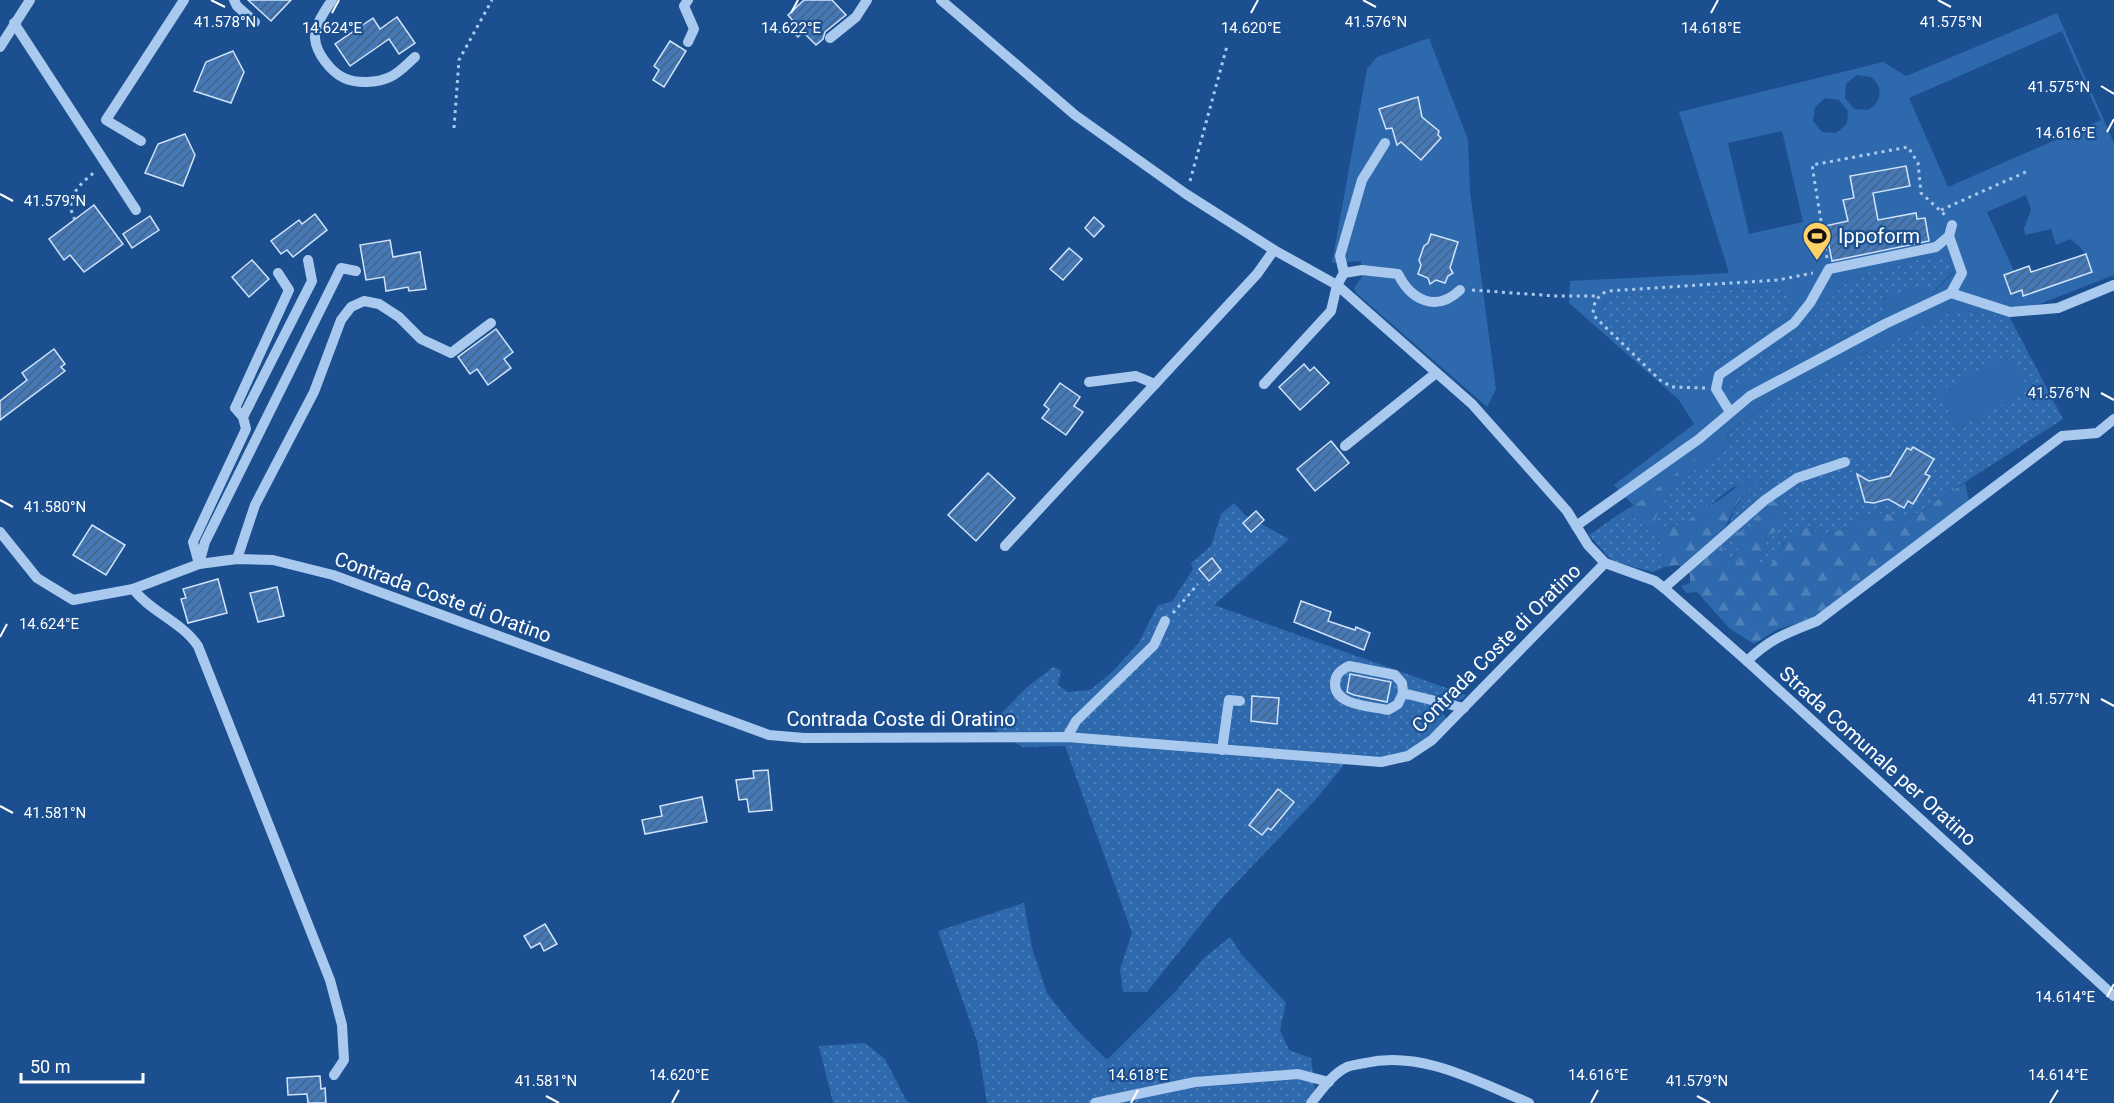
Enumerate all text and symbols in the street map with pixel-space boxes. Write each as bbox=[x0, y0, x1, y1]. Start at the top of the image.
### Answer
text: 41.578°N bbox=[194, 13, 256, 31]
text: 41.576°N bbox=[1345, 13, 1407, 31]
text: 41.575°N bbox=[1920, 13, 1982, 31]
text: 14.624°E bbox=[302, 19, 363, 37]
text: 14.622°E bbox=[761, 19, 822, 37]
text: 14.620°E bbox=[1221, 19, 1282, 37]
text: 14.618°E bbox=[1681, 19, 1742, 37]
text: 41.575°N bbox=[2028, 78, 2090, 96]
text: 14.616°E bbox=[2035, 124, 2096, 142]
text: 41.579°N bbox=[24, 192, 86, 210]
sports icon: Ippoform bbox=[1801, 220, 1833, 262]
place label: Ippoform bbox=[1838, 224, 1920, 248]
text: 41.576°N bbox=[2028, 384, 2090, 402]
text: 41.580°N bbox=[24, 498, 86, 516]
street label: Contrada Coste di Oratino bbox=[331, 547, 555, 647]
street label: Contrada Coste di Oratino bbox=[1406, 558, 1586, 738]
text: 14.624°E bbox=[19, 615, 80, 633]
street label: Strada Comunale per Oratino bbox=[1775, 661, 1981, 851]
text: 41.577°N bbox=[2028, 690, 2090, 708]
street label: Contrada Coste di Oratino bbox=[786, 707, 1016, 731]
text: 41.581°N bbox=[24, 804, 86, 822]
text: 14.614°E bbox=[2035, 988, 2096, 1006]
scale bar bbox=[21, 1046, 142, 1084]
text: 50 m bbox=[30, 1056, 70, 1077]
text: 14.620°E bbox=[649, 1066, 710, 1084]
text: 14.618°E bbox=[1108, 1066, 1169, 1084]
text: 14.616°E bbox=[1568, 1066, 1629, 1084]
text: 14.614°E bbox=[2028, 1066, 2089, 1084]
text: 41.581°N bbox=[515, 1072, 577, 1090]
text: 41.579°N bbox=[1666, 1072, 1728, 1090]

